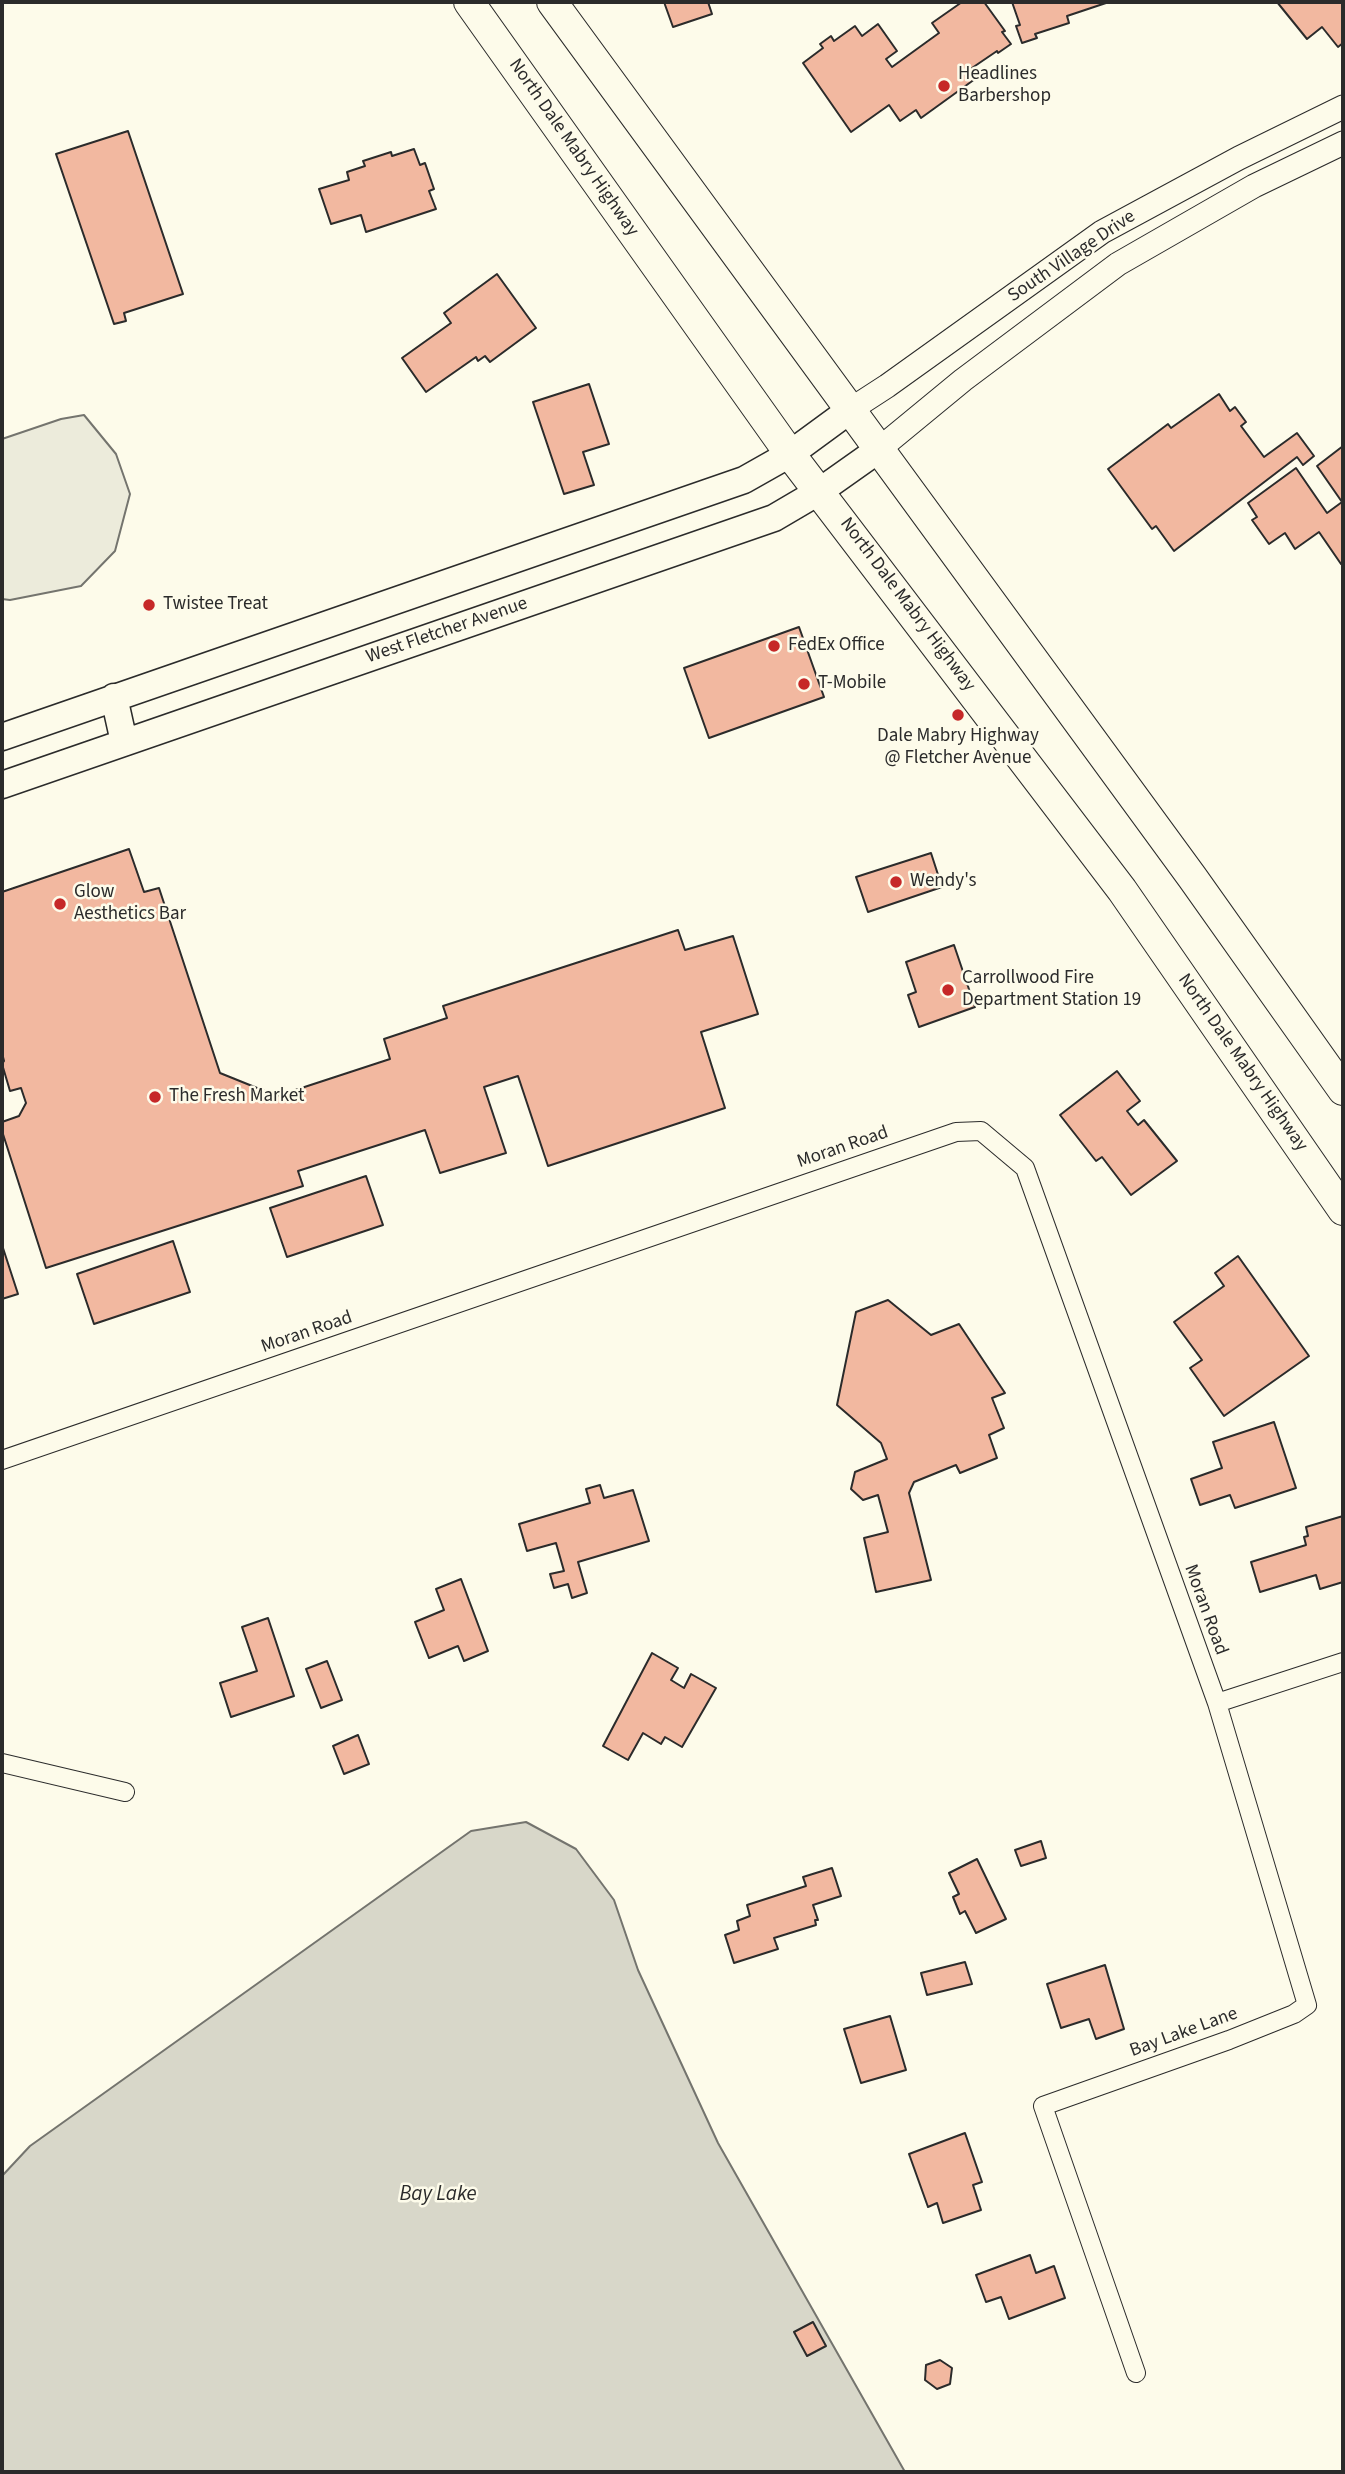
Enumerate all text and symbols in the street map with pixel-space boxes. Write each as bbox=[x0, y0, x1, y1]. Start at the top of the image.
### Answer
street label: North Dale Mabry Highway bbox=[503, 55, 643, 241]
place label: Headlines Barbershop bbox=[958, 64, 1051, 108]
marker: Headlines Barbershop bbox=[936, 78, 952, 94]
street label: South Village Drive bbox=[1004, 206, 1140, 308]
street label: North Dale Mabry Highway bbox=[834, 514, 980, 696]
street label: West Fletcher Avenue bbox=[363, 593, 531, 669]
place label: Twistee Treat bbox=[163, 594, 268, 616]
marker: Twistee Treat bbox=[141, 597, 157, 613]
place label: FedEx Office bbox=[788, 635, 885, 657]
marker: FedEx Office bbox=[766, 638, 782, 654]
place label: T-Mobile bbox=[818, 673, 886, 695]
marker: T-Mobile bbox=[796, 676, 812, 692]
marker: Dale Mabry Highway @ Fletcher Avenue bbox=[950, 707, 966, 723]
place label: Dale Mabry Highway @ Fletcher Avenue bbox=[877, 726, 1039, 770]
place label: Wendy's bbox=[910, 871, 976, 893]
marker: Wendy's bbox=[888, 874, 904, 890]
place label: Glow Aesthetics Bar bbox=[74, 882, 186, 926]
marker: Glow Aesthetics Bar bbox=[52, 896, 68, 912]
place label: Carrollwood Fire Department Station 19 bbox=[962, 968, 1141, 1012]
street label: North Dale Mabry Highway bbox=[1172, 970, 1312, 1156]
marker: Carrollwood Fire Department Station 19 bbox=[940, 982, 956, 998]
place label: The Fresh Market bbox=[169, 1086, 304, 1108]
marker: The Fresh Market bbox=[147, 1089, 163, 1105]
street label: Moran Road bbox=[794, 1122, 892, 1174]
street label: Moran Road bbox=[258, 1307, 356, 1359]
street label: Moran Road bbox=[1178, 1562, 1232, 1658]
street label: Bay Lake Lane bbox=[1127, 2003, 1241, 2063]
water label: Bay Lake bbox=[399, 2182, 477, 2208]

